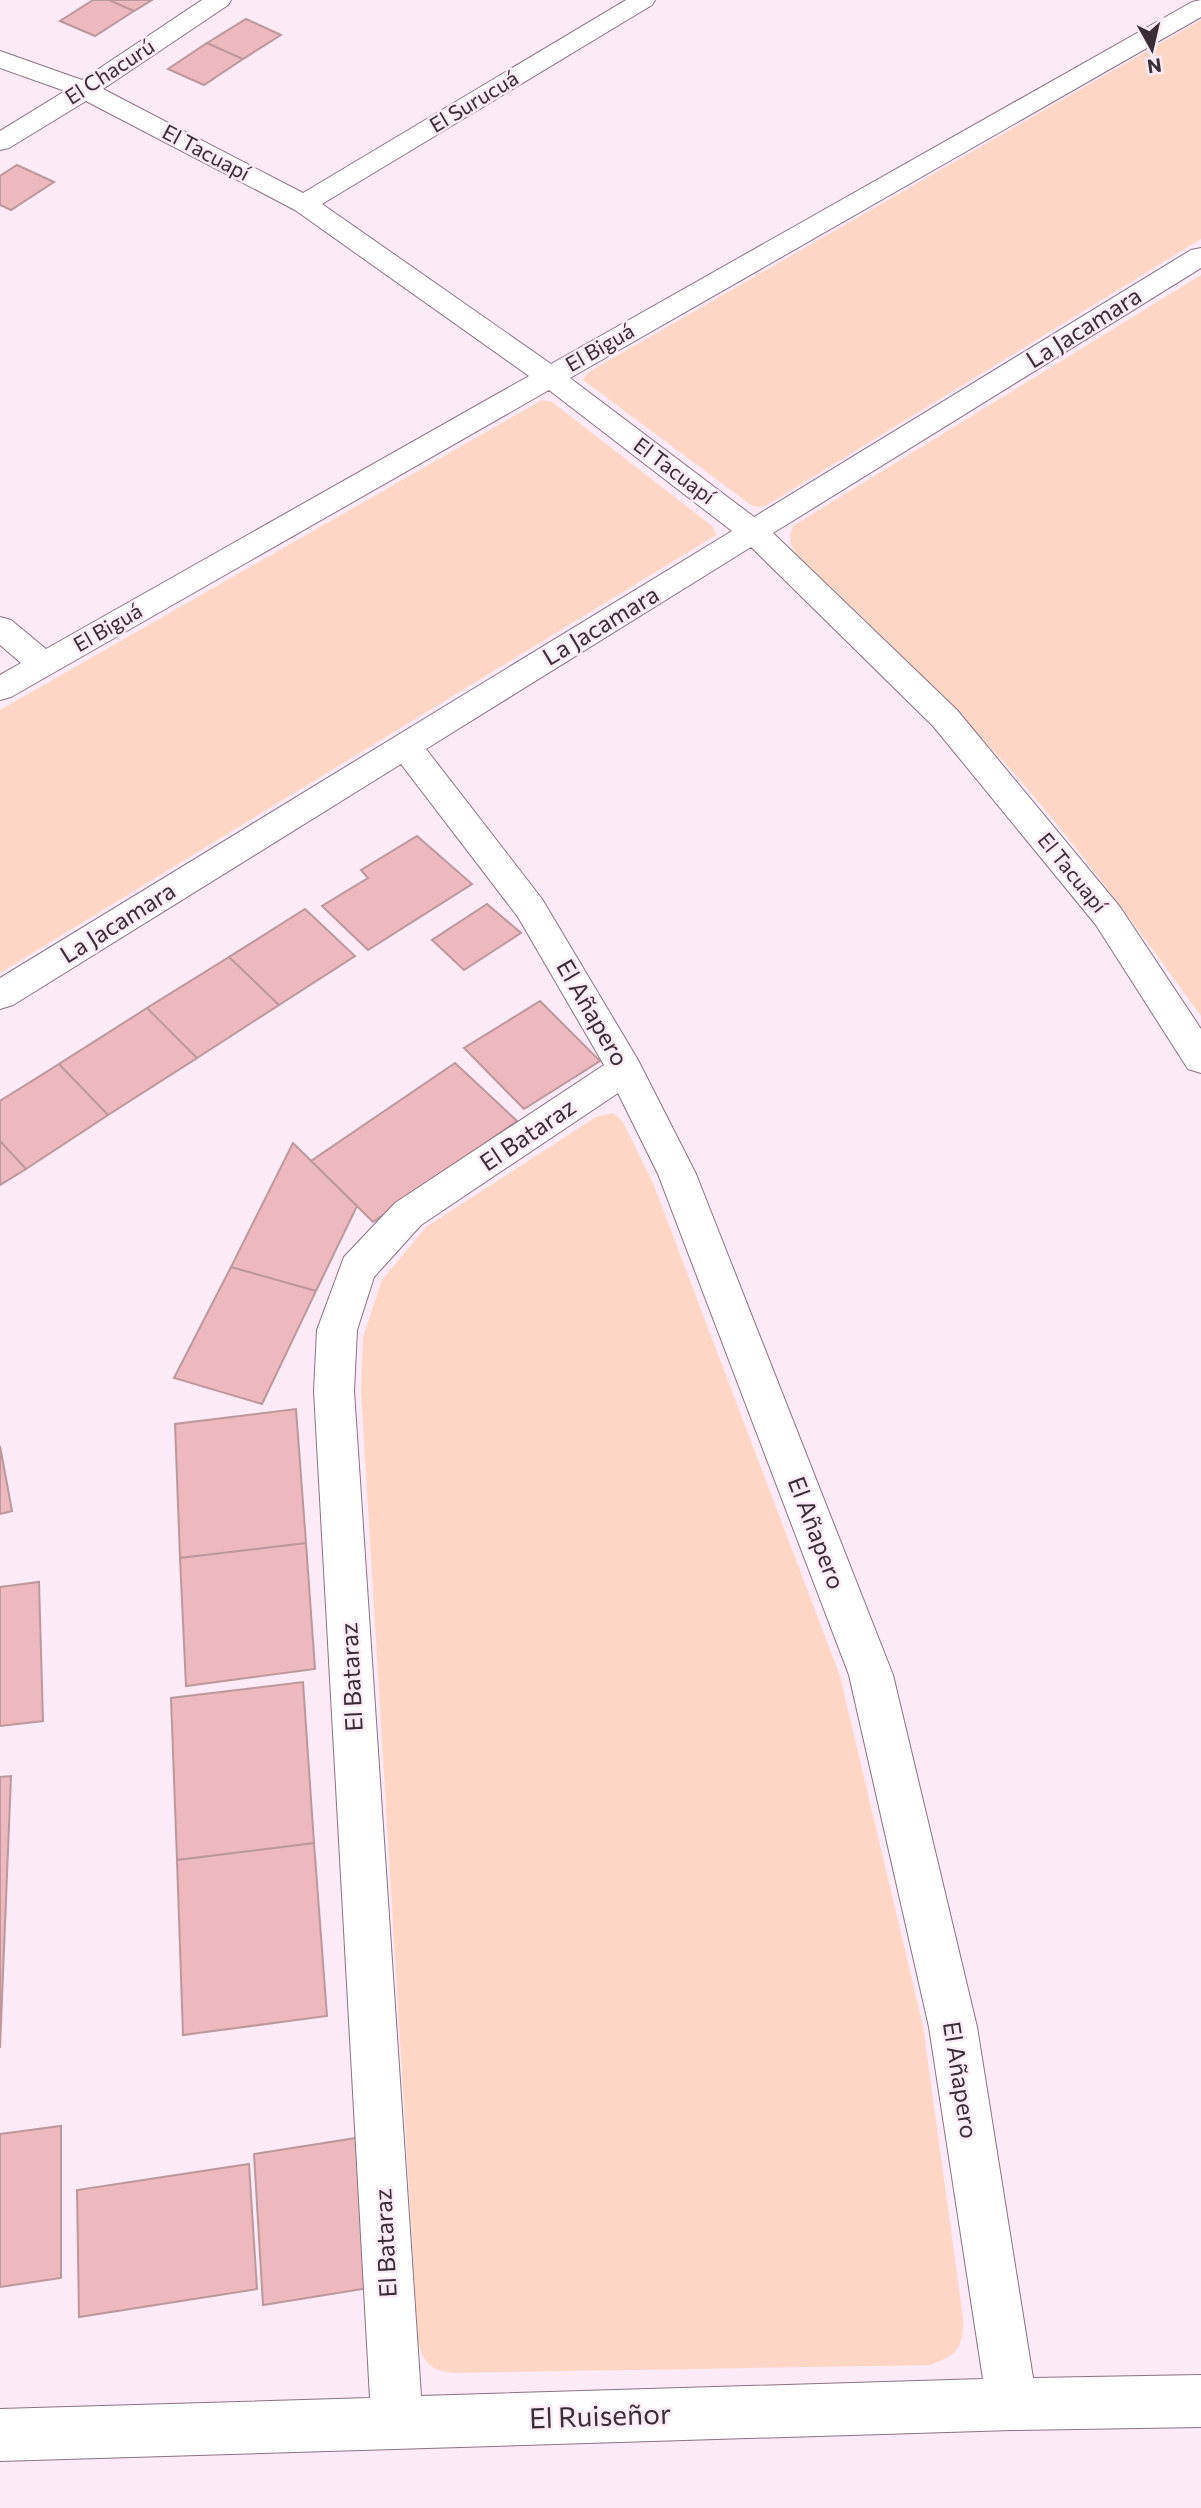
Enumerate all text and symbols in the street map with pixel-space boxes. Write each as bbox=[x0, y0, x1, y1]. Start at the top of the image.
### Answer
north arrow bbox=[1117, 14, 1187, 84]
street label: El Chacurú bbox=[60, 33, 159, 109]
text: N bbox=[1146, 54, 1163, 79]
street label: El Surucuá bbox=[424, 65, 522, 137]
street label: El Tacuapí bbox=[159, 118, 255, 185]
street label: La Jacamara bbox=[1020, 280, 1146, 374]
street label: El Biguá bbox=[561, 317, 638, 376]
street label: El Tacuapí bbox=[629, 431, 721, 509]
street label: La Jacamara bbox=[537, 579, 664, 671]
street label: El Biguá bbox=[69, 597, 146, 656]
street label: El Tacuapí bbox=[1033, 827, 1113, 917]
street label: La Jacamara bbox=[54, 875, 180, 969]
street label: El Añapero bbox=[551, 954, 635, 1071]
street label: El Bataraz bbox=[474, 1091, 581, 1176]
street label: El Añapero bbox=[783, 1472, 852, 1593]
street label: El Bataraz bbox=[333, 1622, 368, 1732]
street label: El Añapero bbox=[938, 2019, 985, 2140]
street label: El Bataraz bbox=[367, 2188, 402, 2298]
street label: El Ruiseñor bbox=[528, 2396, 672, 2434]

